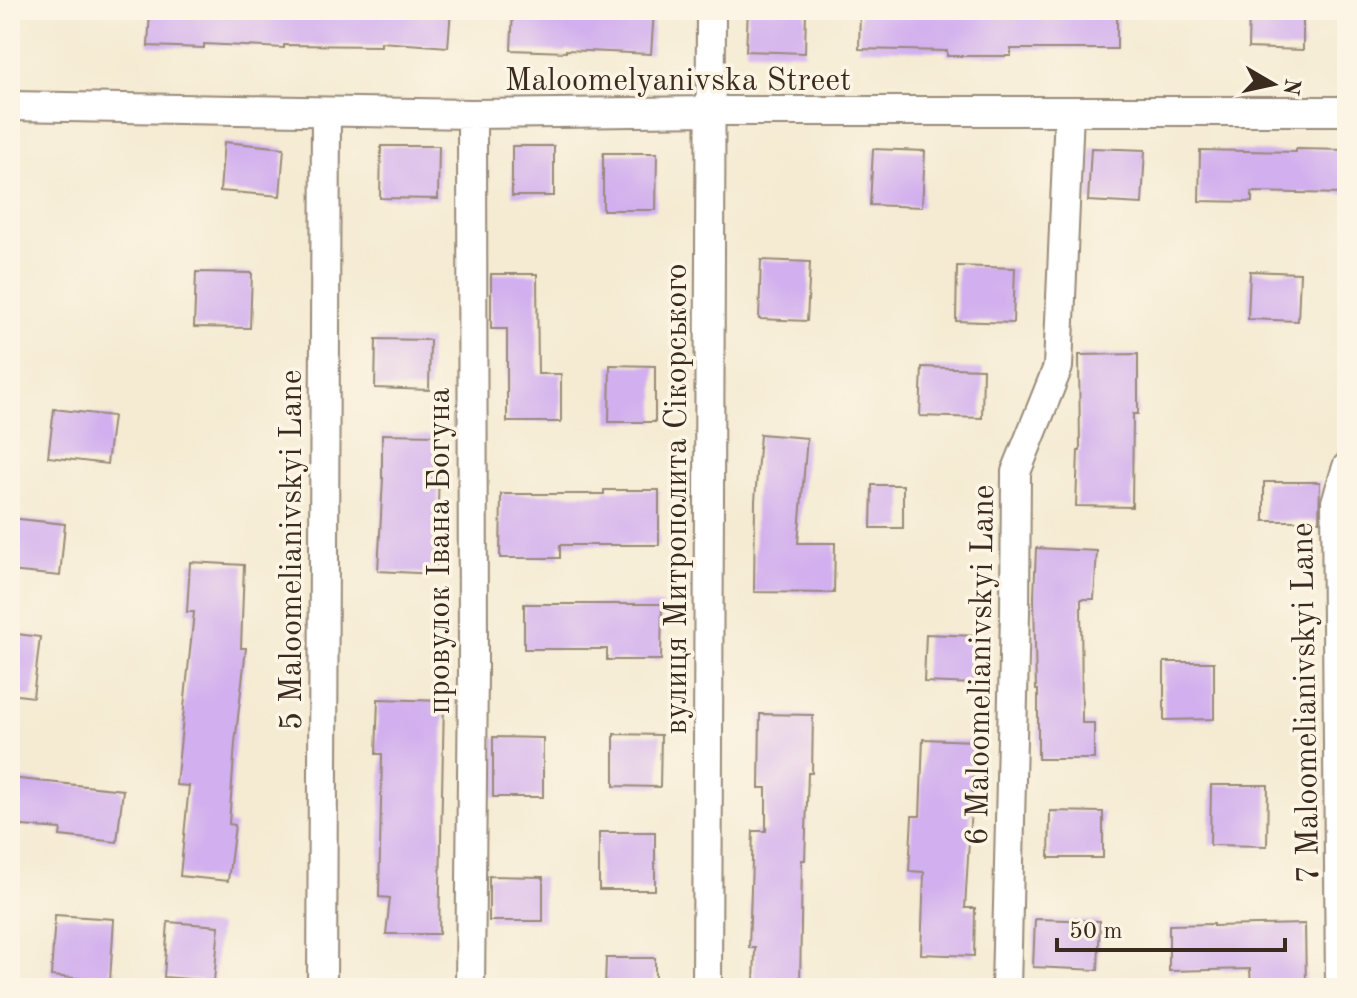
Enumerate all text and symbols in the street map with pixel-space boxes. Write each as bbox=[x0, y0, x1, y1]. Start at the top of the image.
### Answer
north arrow bbox=[1233, 44, 1313, 124]
street label: Maloomelyanivska Street bbox=[505, 66, 851, 98]
text: N bbox=[1279, 77, 1303, 97]
street label: вулиця Митрополита Сікорського bbox=[662, 263, 694, 735]
street label: 5 Maloomelianivskyi Lane bbox=[277, 370, 309, 730]
street label: провулок Івана Богуна bbox=[425, 388, 457, 714]
street label: 6 Maloomelianivskyi Lane bbox=[963, 484, 1001, 846]
street label: 7 Maloomelianivskyi Lane bbox=[1288, 522, 1326, 884]
scale bar bbox=[1057, 902, 1285, 952]
text: 50 m bbox=[1069, 920, 1123, 944]

